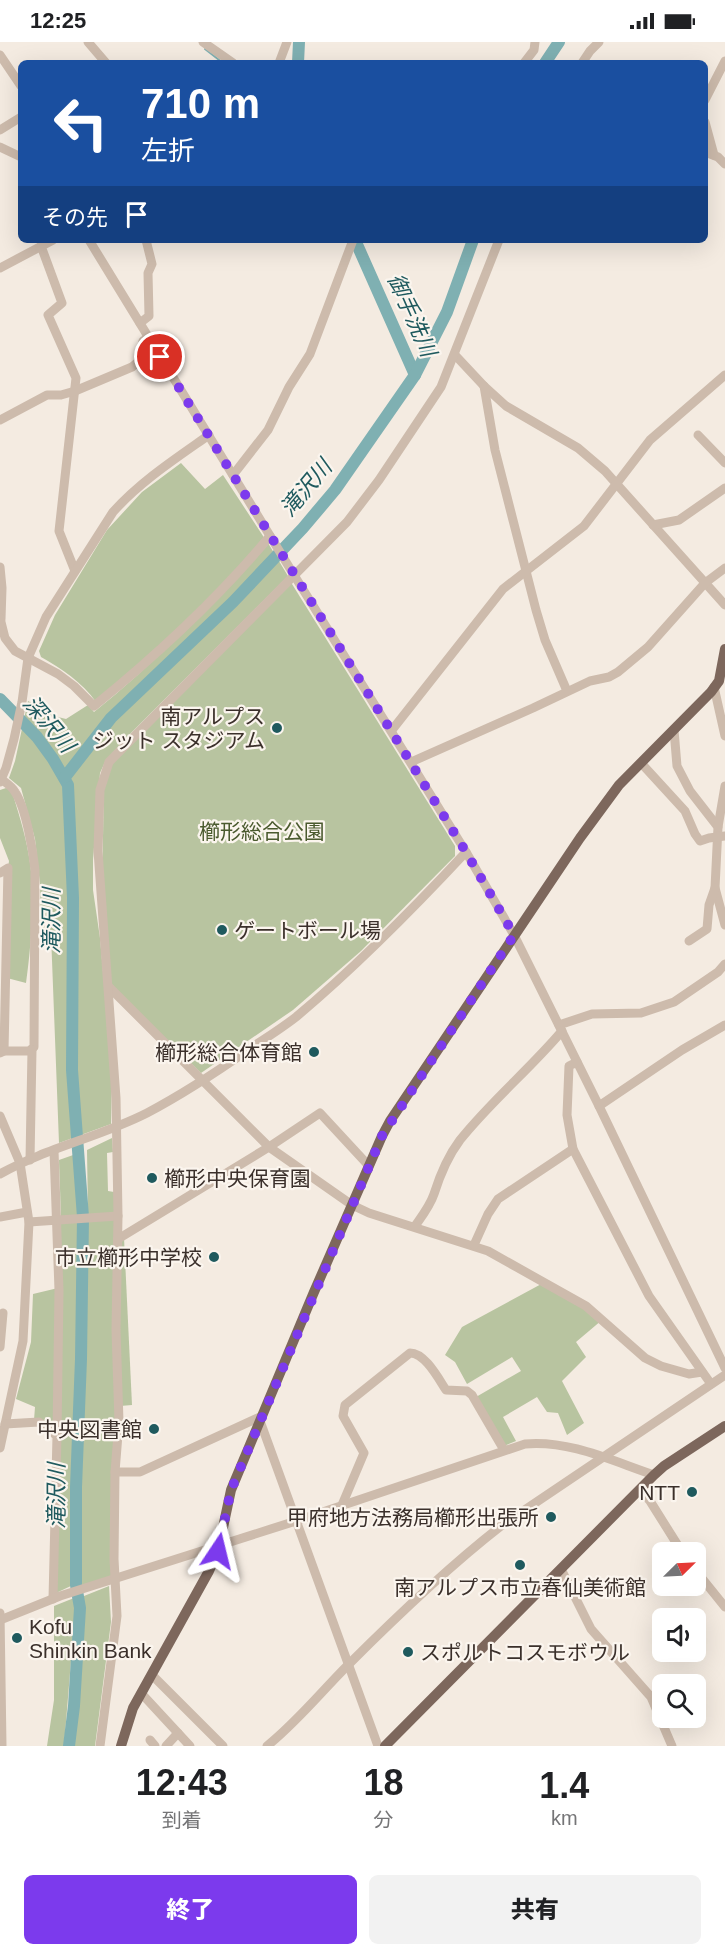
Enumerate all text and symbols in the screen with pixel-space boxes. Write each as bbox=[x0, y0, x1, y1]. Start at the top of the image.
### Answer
text: 12:25 bbox=[30, 8, 86, 33]
text: 710 m bbox=[141, 80, 260, 127]
icon: left bbox=[42, 84, 120, 162]
text: 左折 bbox=[141, 136, 195, 166]
icon: arrive bbox=[120, 198, 153, 231]
text: その先 bbox=[42, 205, 108, 230]
water label: 御手洗川 bbox=[383, 270, 442, 362]
pin bbox=[134, 331, 185, 382]
icon: arrive bbox=[143, 340, 176, 373]
water label: 滝沢川 bbox=[275, 453, 338, 521]
water label: 深沢川 bbox=[18, 691, 81, 759]
place label: 南アルプス ジット スタジアム bbox=[93, 705, 265, 752]
marker: 南アルプス ジット スタジアム bbox=[270, 721, 284, 735]
park label: 櫛形総合公園 bbox=[199, 820, 325, 843]
water label: 滝沢川 bbox=[39, 886, 64, 954]
place label: ゲートボール場 bbox=[234, 919, 381, 942]
marker: ゲートボール場 bbox=[215, 923, 229, 937]
place label: 櫛形総合体育館 bbox=[155, 1041, 302, 1064]
marker: 櫛形総合体育館 bbox=[307, 1045, 321, 1059]
place label: 櫛形中央保育園 bbox=[164, 1167, 311, 1190]
marker: 櫛形中央保育園 bbox=[145, 1171, 159, 1185]
place label: 市立櫛形中学校 bbox=[55, 1246, 202, 1269]
marker: 市立櫛形中学校 bbox=[207, 1250, 221, 1264]
place label: 中央図書館 bbox=[37, 1418, 142, 1441]
marker: 中央図書館 bbox=[147, 1422, 161, 1436]
water label: 滝沢川 bbox=[44, 1461, 69, 1529]
place label: NTT bbox=[639, 1481, 680, 1504]
marker: NTT bbox=[685, 1485, 699, 1499]
place label: 甲府地方法務局櫛形出張所 bbox=[287, 1506, 539, 1529]
marker: 甲府地方法務局櫛形出張所 bbox=[544, 1510, 558, 1524]
position arrow bbox=[186, 1519, 250, 1583]
north arrow bbox=[652, 1542, 706, 1596]
map controls bbox=[652, 1542, 706, 1728]
marker: 南アルプス市立春仙美術館 bbox=[513, 1558, 527, 1572]
place label: 南アルプス市立春仙美術館 bbox=[394, 1576, 646, 1599]
button: sound bbox=[652, 1608, 706, 1662]
place label: Kofu Shinkin Bank bbox=[29, 1615, 152, 1662]
marker: Kofu Shinkin Bank bbox=[10, 1631, 24, 1645]
place label: スポルトコスモボウル bbox=[420, 1641, 630, 1664]
marker: スポルトコスモボウル bbox=[401, 1645, 415, 1659]
button: search bbox=[652, 1674, 706, 1728]
text: 12:43 bbox=[136, 1762, 228, 1803]
text: 18 bbox=[363, 1762, 404, 1803]
text: 1.4 bbox=[539, 1765, 589, 1806]
text: km bbox=[551, 1807, 578, 1829]
text: 到着 bbox=[162, 1809, 202, 1831]
text: 分 bbox=[374, 1809, 394, 1831]
button: 終了 bbox=[24, 1875, 357, 1944]
button: 共有 bbox=[369, 1875, 701, 1944]

